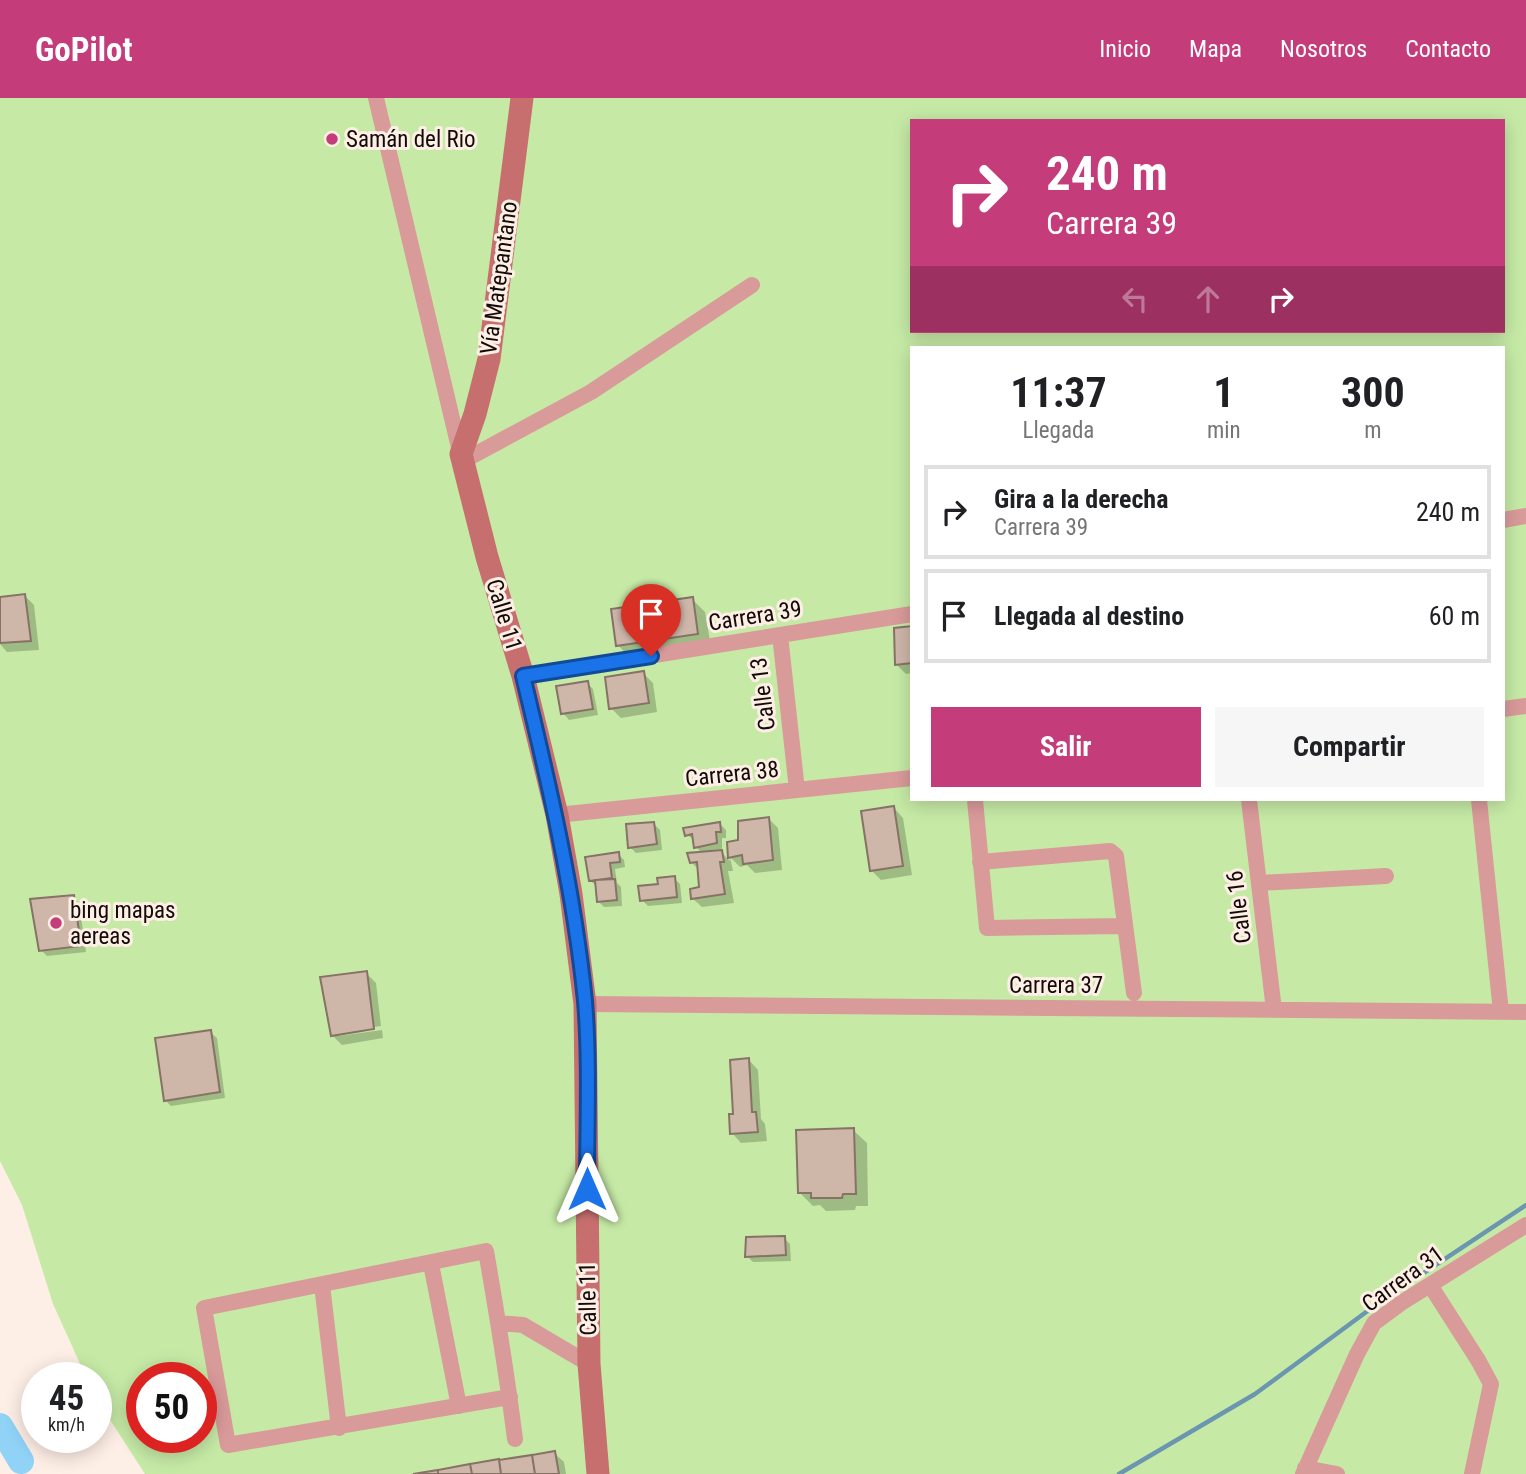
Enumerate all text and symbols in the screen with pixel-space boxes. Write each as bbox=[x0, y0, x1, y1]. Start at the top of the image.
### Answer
text: GoPilot bbox=[35, 30, 133, 69]
text: Inicio bbox=[1099, 35, 1151, 63]
text: Mapa bbox=[1189, 35, 1242, 63]
text: Nosotros bbox=[1280, 35, 1367, 63]
text: Contacto bbox=[1405, 35, 1491, 63]
place label: Samán del Rio bbox=[346, 126, 475, 153]
marker: Samán del Rio bbox=[324, 131, 340, 147]
text: 240 m bbox=[1046, 145, 1168, 202]
icon: right bbox=[931, 147, 1022, 238]
street label: Vía Matepantano bbox=[475, 200, 523, 356]
text: Carrera 39 bbox=[1046, 204, 1177, 242]
icon: left bbox=[1116, 280, 1154, 318]
icon: ahead bbox=[1189, 280, 1227, 318]
icon: right bbox=[1262, 280, 1300, 318]
text: 11:37 bbox=[1010, 368, 1107, 417]
text: 1 bbox=[1213, 368, 1234, 417]
text: 300 bbox=[1341, 368, 1405, 417]
text: Llegada bbox=[1023, 417, 1094, 444]
text: min bbox=[1207, 417, 1241, 444]
text: m bbox=[1364, 417, 1381, 444]
text: Gira a la derecha bbox=[994, 484, 1168, 514]
icon: right bbox=[935, 493, 973, 531]
text: 240 m bbox=[1416, 497, 1480, 527]
text: Carrera 39 bbox=[994, 514, 1088, 541]
street label: Calle 11 bbox=[480, 576, 528, 654]
pin bbox=[621, 584, 681, 656]
icon: arrive bbox=[632, 595, 670, 633]
street label: Carrera 39 bbox=[706, 595, 804, 637]
icon: arrive bbox=[935, 597, 973, 635]
text: Llegada al destino bbox=[994, 601, 1184, 631]
text: 60 m bbox=[1429, 601, 1480, 631]
street label: Calle 13 bbox=[745, 656, 781, 732]
button: Salir bbox=[931, 707, 1201, 787]
button: Compartir bbox=[1215, 707, 1484, 787]
street label: Carrera 38 bbox=[684, 756, 780, 792]
street label: Calle 16 bbox=[1221, 869, 1257, 945]
place label: bing mapas aereas bbox=[70, 897, 176, 950]
marker: bing mapas aereas bbox=[48, 915, 64, 931]
street label: Carrera 37 bbox=[1009, 972, 1103, 999]
position arrow bbox=[550, 1152, 624, 1226]
street label: Carrera 31 bbox=[1357, 1240, 1449, 1318]
street label: Calle 11 bbox=[574, 1262, 602, 1336]
speed limit sign: 50 bbox=[126, 1362, 217, 1453]
text: 45 bbox=[49, 1378, 84, 1419]
text: km/h bbox=[48, 1414, 85, 1435]

